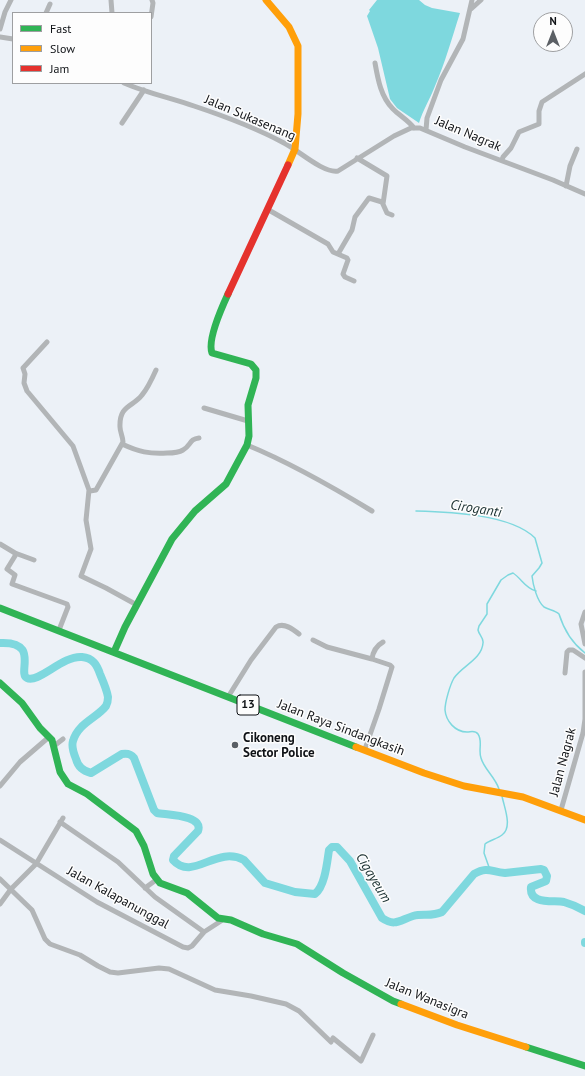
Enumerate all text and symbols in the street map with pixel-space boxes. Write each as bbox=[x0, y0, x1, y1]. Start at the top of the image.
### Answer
legend bbox=[12, 12, 152, 84]
north arrow bbox=[533, 12, 573, 52]
text: N bbox=[549, 14, 557, 28]
text: Fast bbox=[50, 21, 71, 36]
text: Slow bbox=[50, 41, 75, 56]
text: Jam bbox=[50, 61, 69, 76]
street label: Jalan Sukasenang bbox=[202, 92, 298, 144]
street label: Jalan Nagrak bbox=[433, 113, 503, 155]
water label: Ciroganti bbox=[449, 497, 503, 521]
road number: 13 bbox=[237, 695, 259, 715]
street label: Jalan Raya Sindangkasih bbox=[275, 697, 407, 759]
street label: Jalan Nagrak bbox=[546, 726, 580, 798]
place label: Cikoneng Sector Police bbox=[243, 730, 315, 761]
marker: Cikoneng Sector Police bbox=[230, 740, 240, 750]
water label: Cigayeum bbox=[352, 850, 394, 906]
street label: Jalan Kalapanunggal bbox=[64, 863, 172, 933]
street label: Jalan Wanasigra bbox=[383, 975, 471, 1023]

